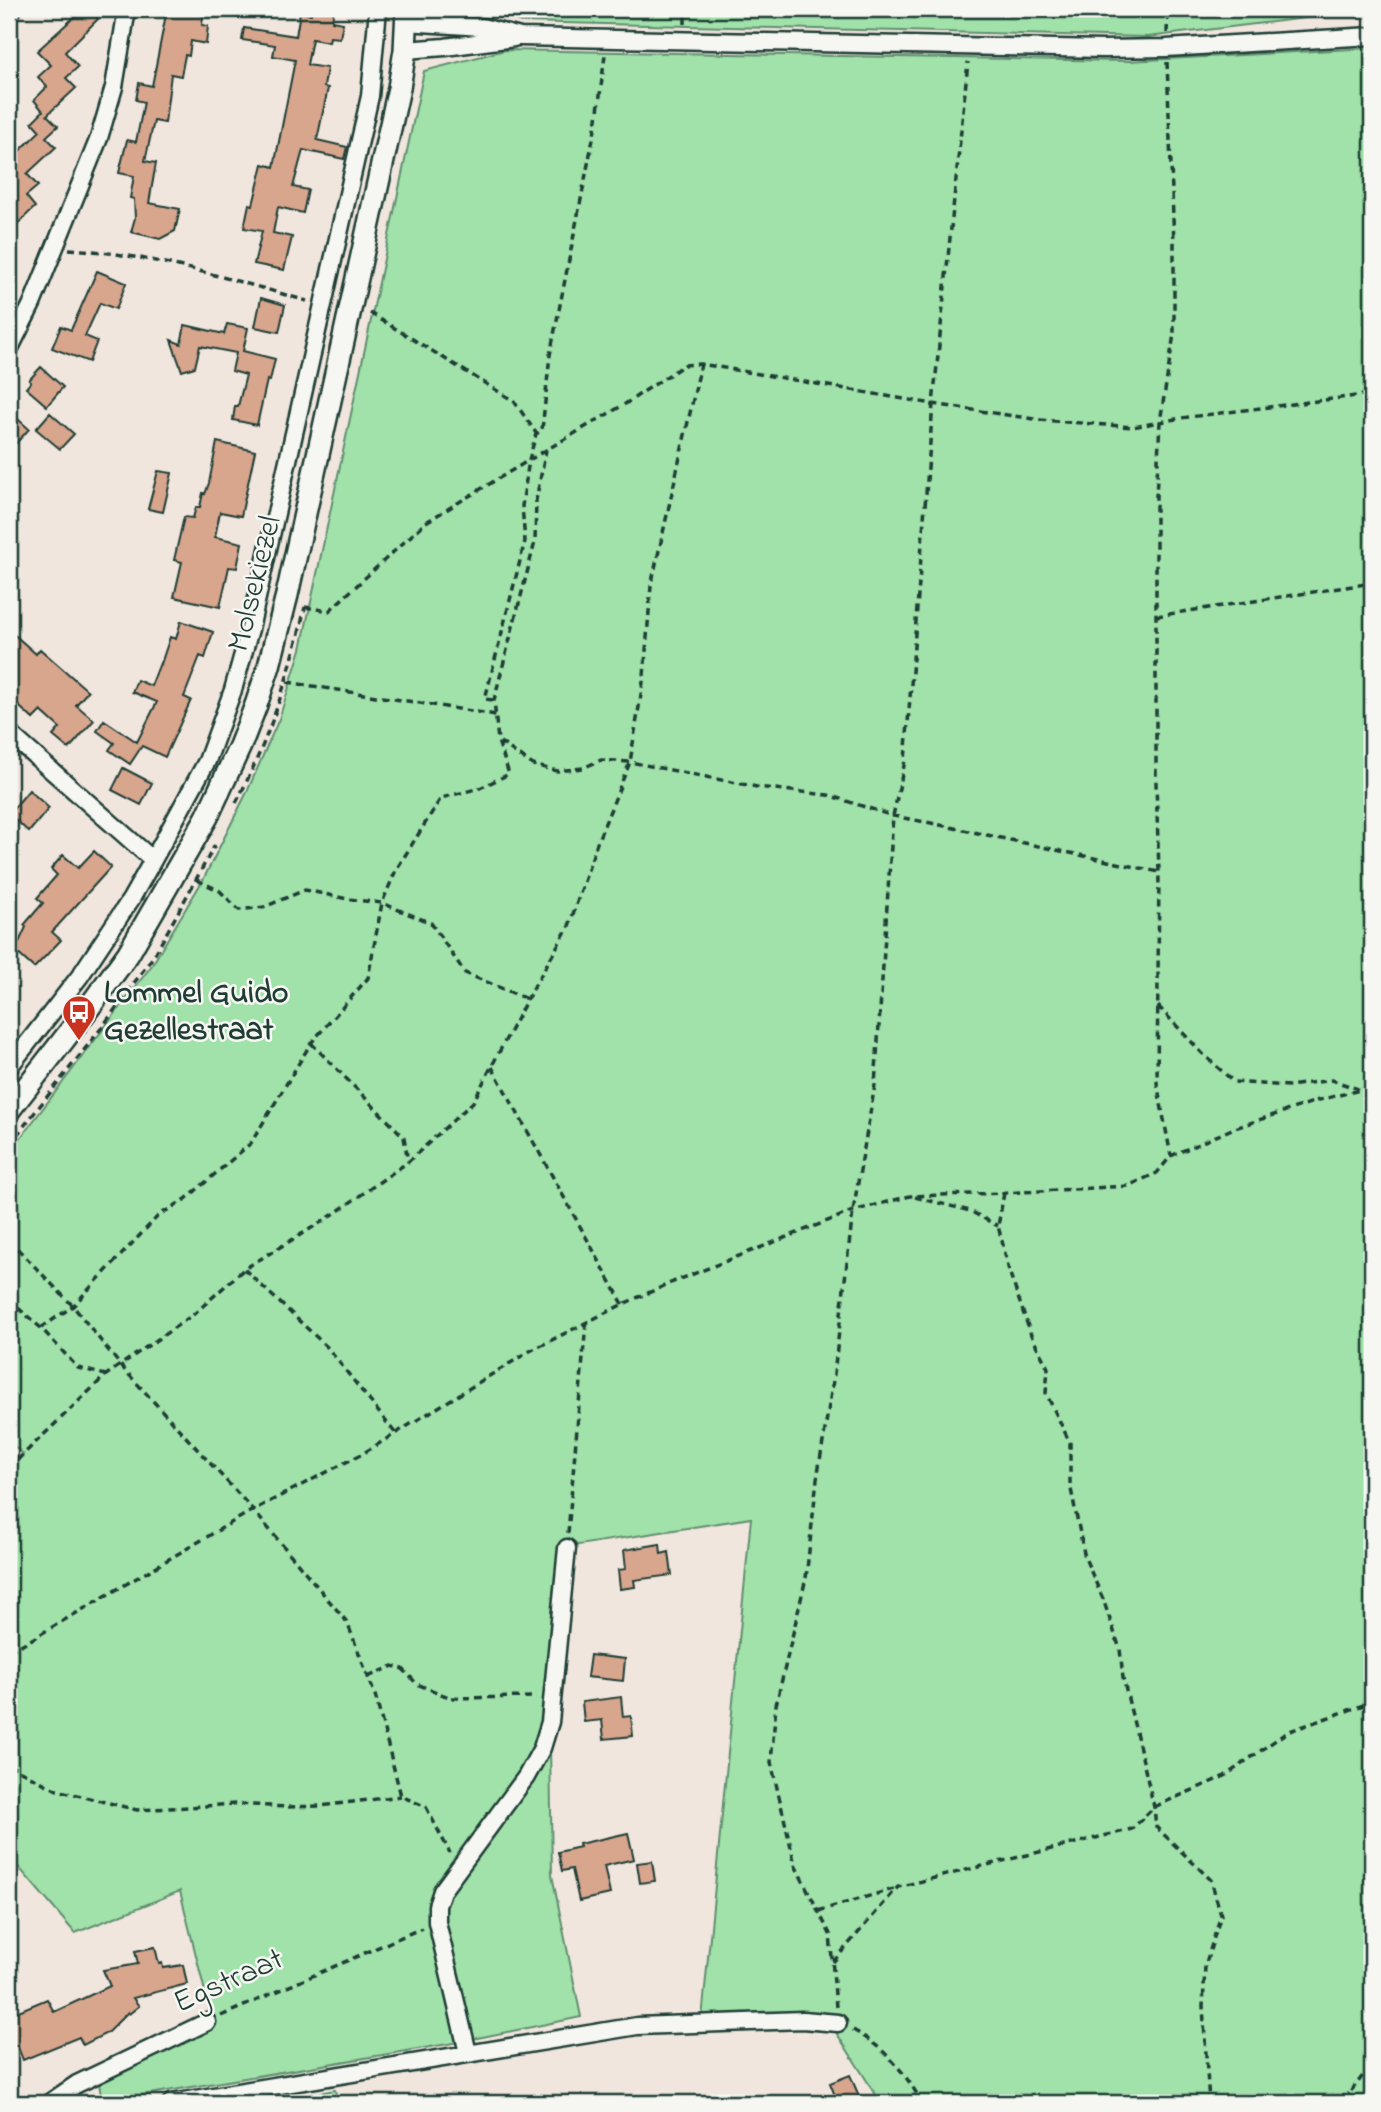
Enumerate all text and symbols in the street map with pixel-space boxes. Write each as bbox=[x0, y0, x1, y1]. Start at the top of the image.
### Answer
street label: Molsekiezel bbox=[216, 511, 296, 657]
place label: Lommel Guido Gezellestraat bbox=[104, 971, 289, 1055]
bus stop icon: Lommel Guido Gezellestraat bbox=[60, 993, 98, 1042]
street label: Egstraat bbox=[166, 1937, 292, 2027]

